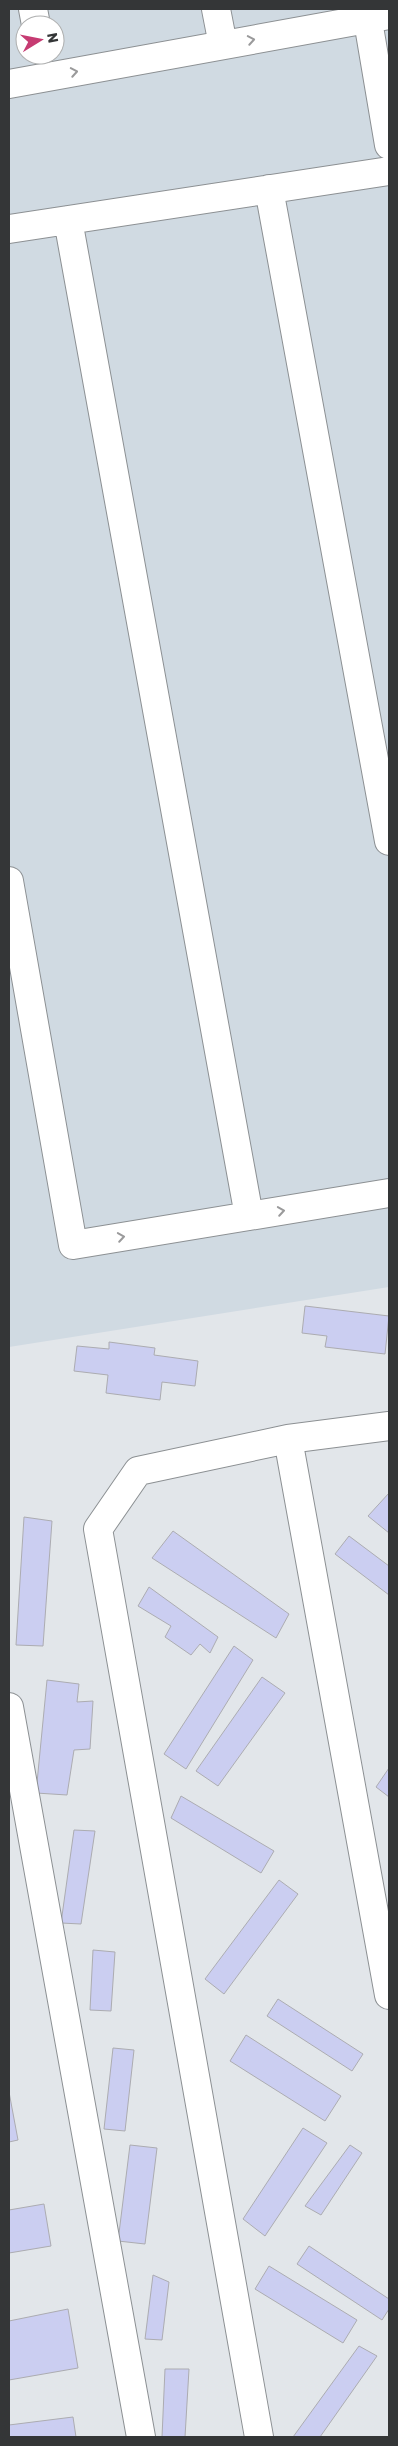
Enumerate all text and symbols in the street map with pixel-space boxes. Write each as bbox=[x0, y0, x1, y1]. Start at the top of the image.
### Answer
north arrow bbox=[15, 15, 65, 65]
text: N bbox=[43, 31, 62, 44]
one-way arrow bbox=[247, 36, 256, 46]
one-way arrow bbox=[70, 68, 78, 78]
one-way arrow bbox=[277, 1207, 286, 1217]
one-way arrow bbox=[117, 1232, 125, 1243]

